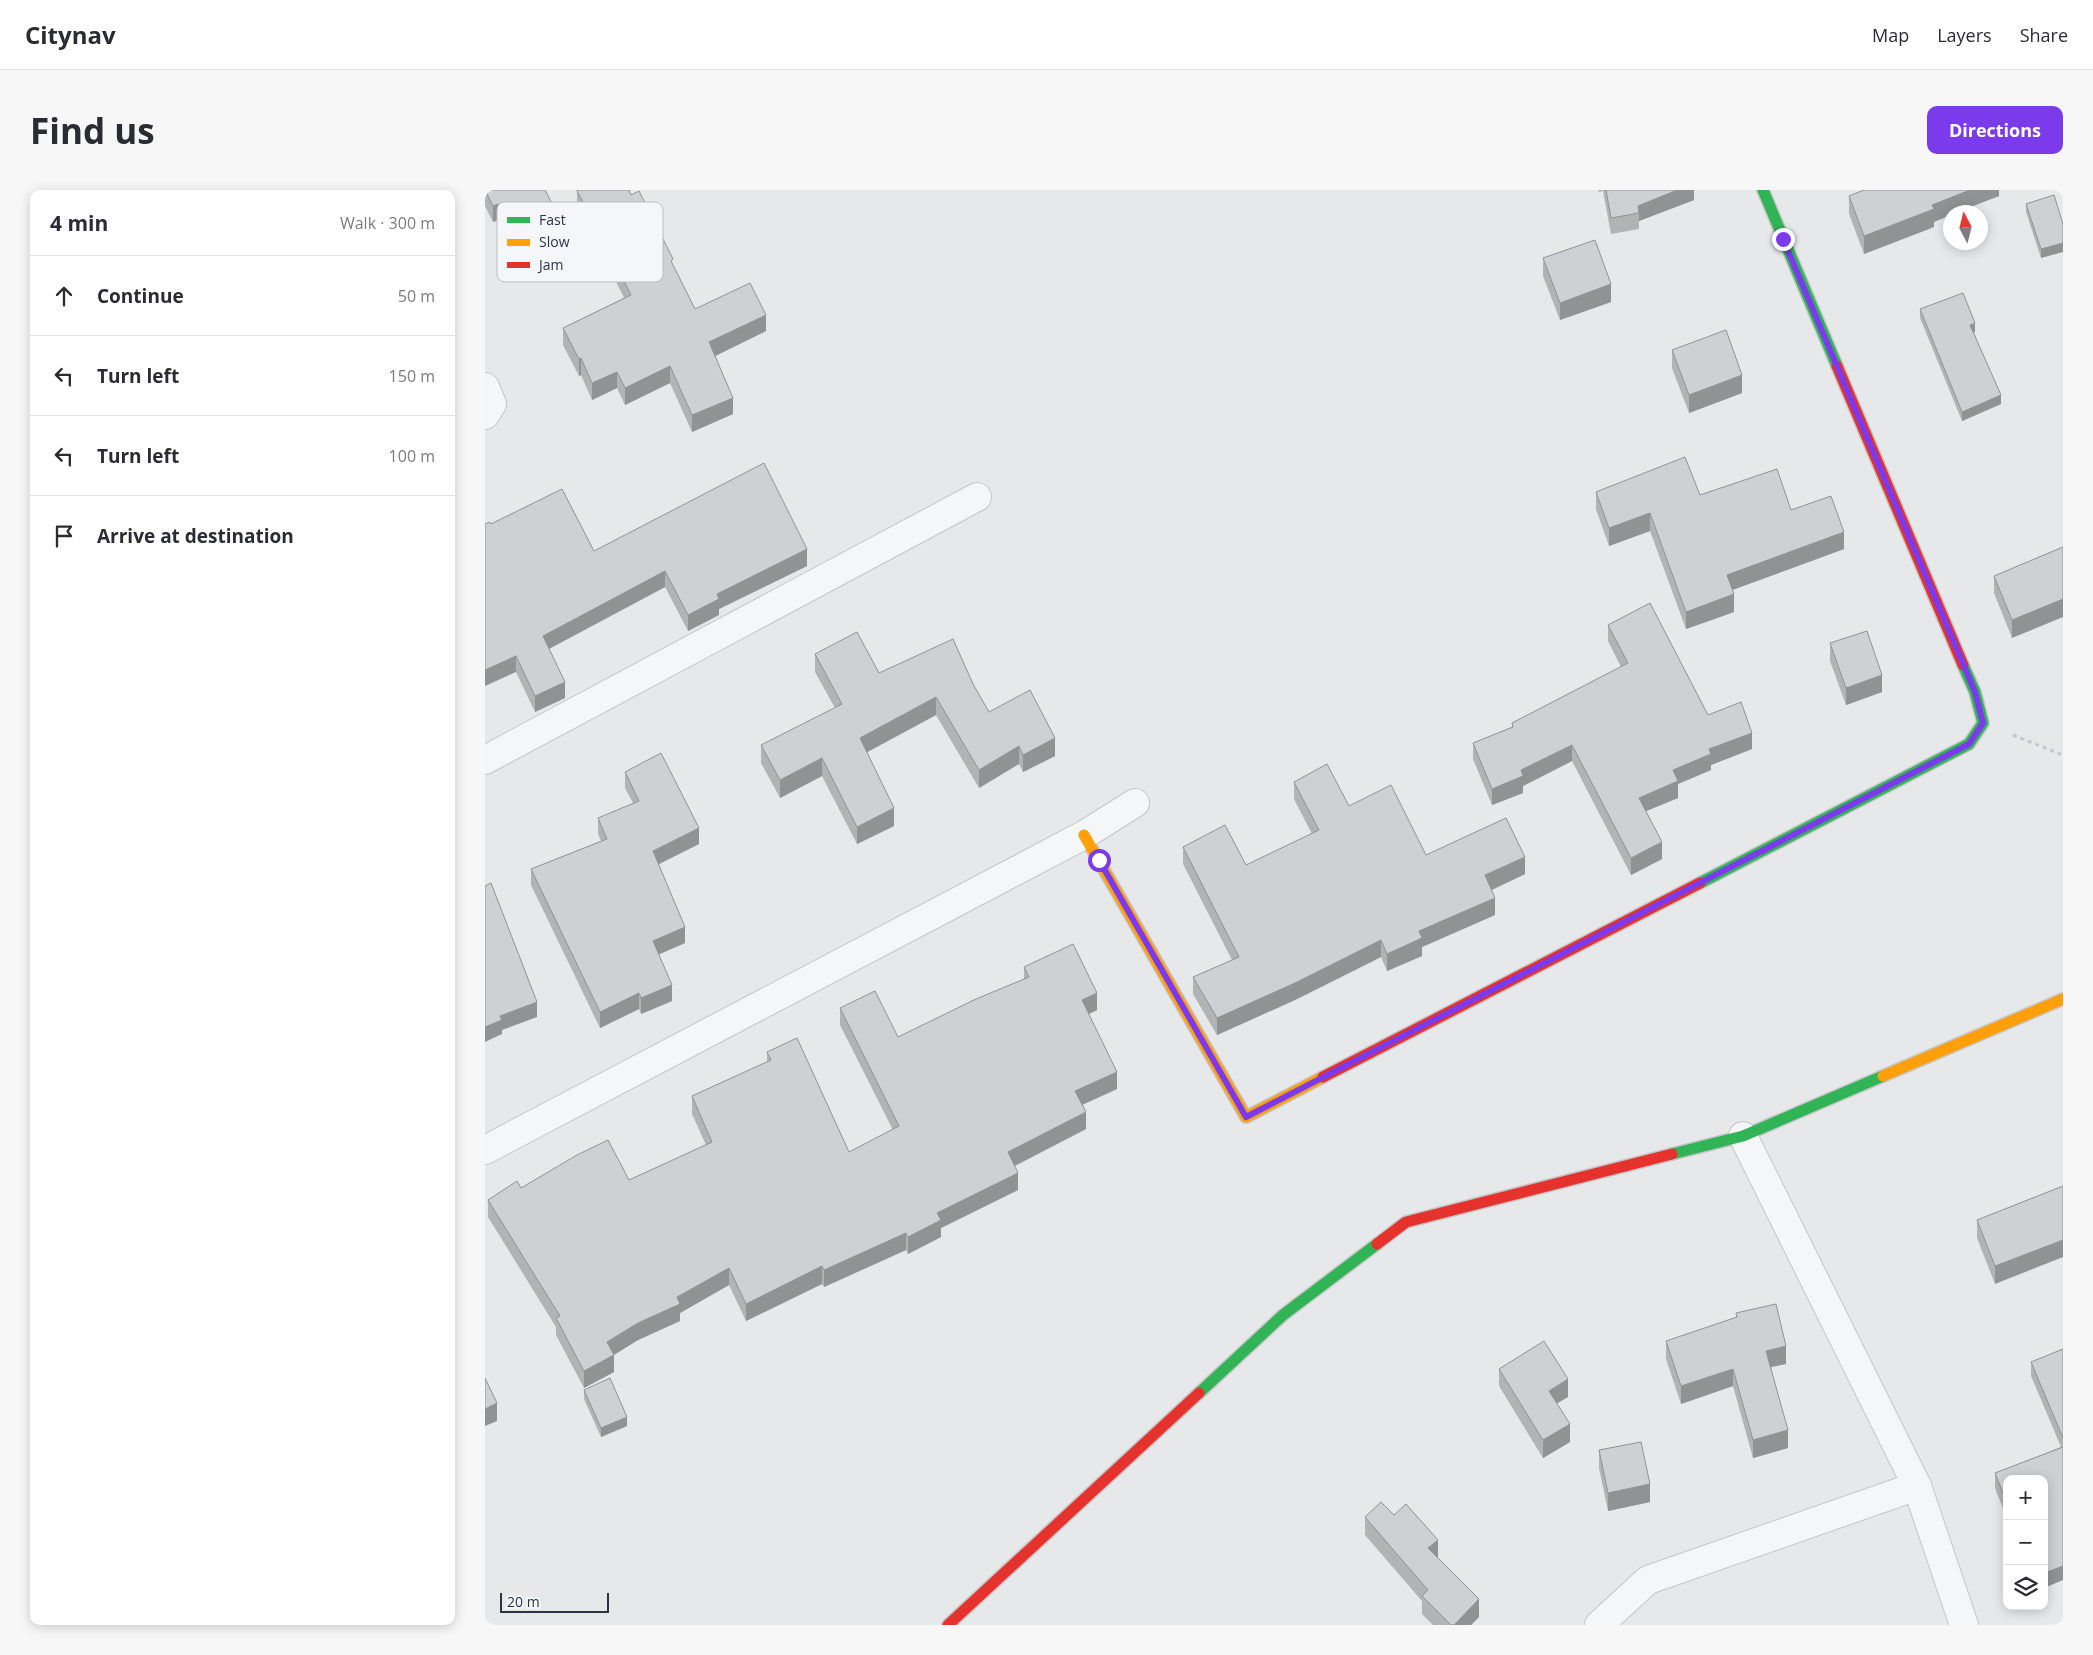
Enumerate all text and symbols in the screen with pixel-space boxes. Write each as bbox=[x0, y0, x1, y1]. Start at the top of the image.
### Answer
text: Citynav bbox=[25, 18, 116, 51]
text: Map bbox=[1872, 23, 1909, 47]
text: Layers bbox=[1937, 23, 1992, 47]
text: Share bbox=[2020, 23, 2068, 47]
button: Directions bbox=[1927, 106, 2063, 154]
text: Find us bbox=[30, 107, 155, 154]
legend bbox=[497, 202, 663, 282]
north arrow bbox=[1943, 205, 1988, 250]
text: 4 min bbox=[50, 209, 108, 237]
text: Fast bbox=[539, 210, 566, 229]
text: Walk · 300 m bbox=[340, 212, 435, 234]
route end bbox=[1772, 228, 1795, 251]
text: Slow bbox=[539, 232, 570, 251]
text: Jam bbox=[537, 255, 564, 274]
icon: ahead bbox=[50, 282, 78, 310]
text: Continue bbox=[97, 283, 184, 309]
text: 50 m bbox=[398, 285, 435, 307]
icon: left bbox=[50, 362, 78, 390]
text: Turn left bbox=[97, 363, 179, 389]
text: 150 m bbox=[389, 365, 435, 387]
icon: left bbox=[50, 442, 78, 470]
text: Turn left bbox=[97, 443, 179, 469]
text: 100 m bbox=[389, 445, 435, 467]
icon: arrive bbox=[50, 522, 78, 550]
text: Arrive at destination bbox=[97, 523, 294, 549]
route start bbox=[1088, 849, 1111, 872]
map controls bbox=[2003, 1475, 2048, 1610]
button: + bbox=[2003, 1475, 2048, 1520]
button: − bbox=[2003, 1520, 2048, 1565]
button: layers bbox=[2003, 1565, 2048, 1610]
scale bar bbox=[500, 1590, 609, 1613]
text: 20 m bbox=[507, 1592, 540, 1611]

